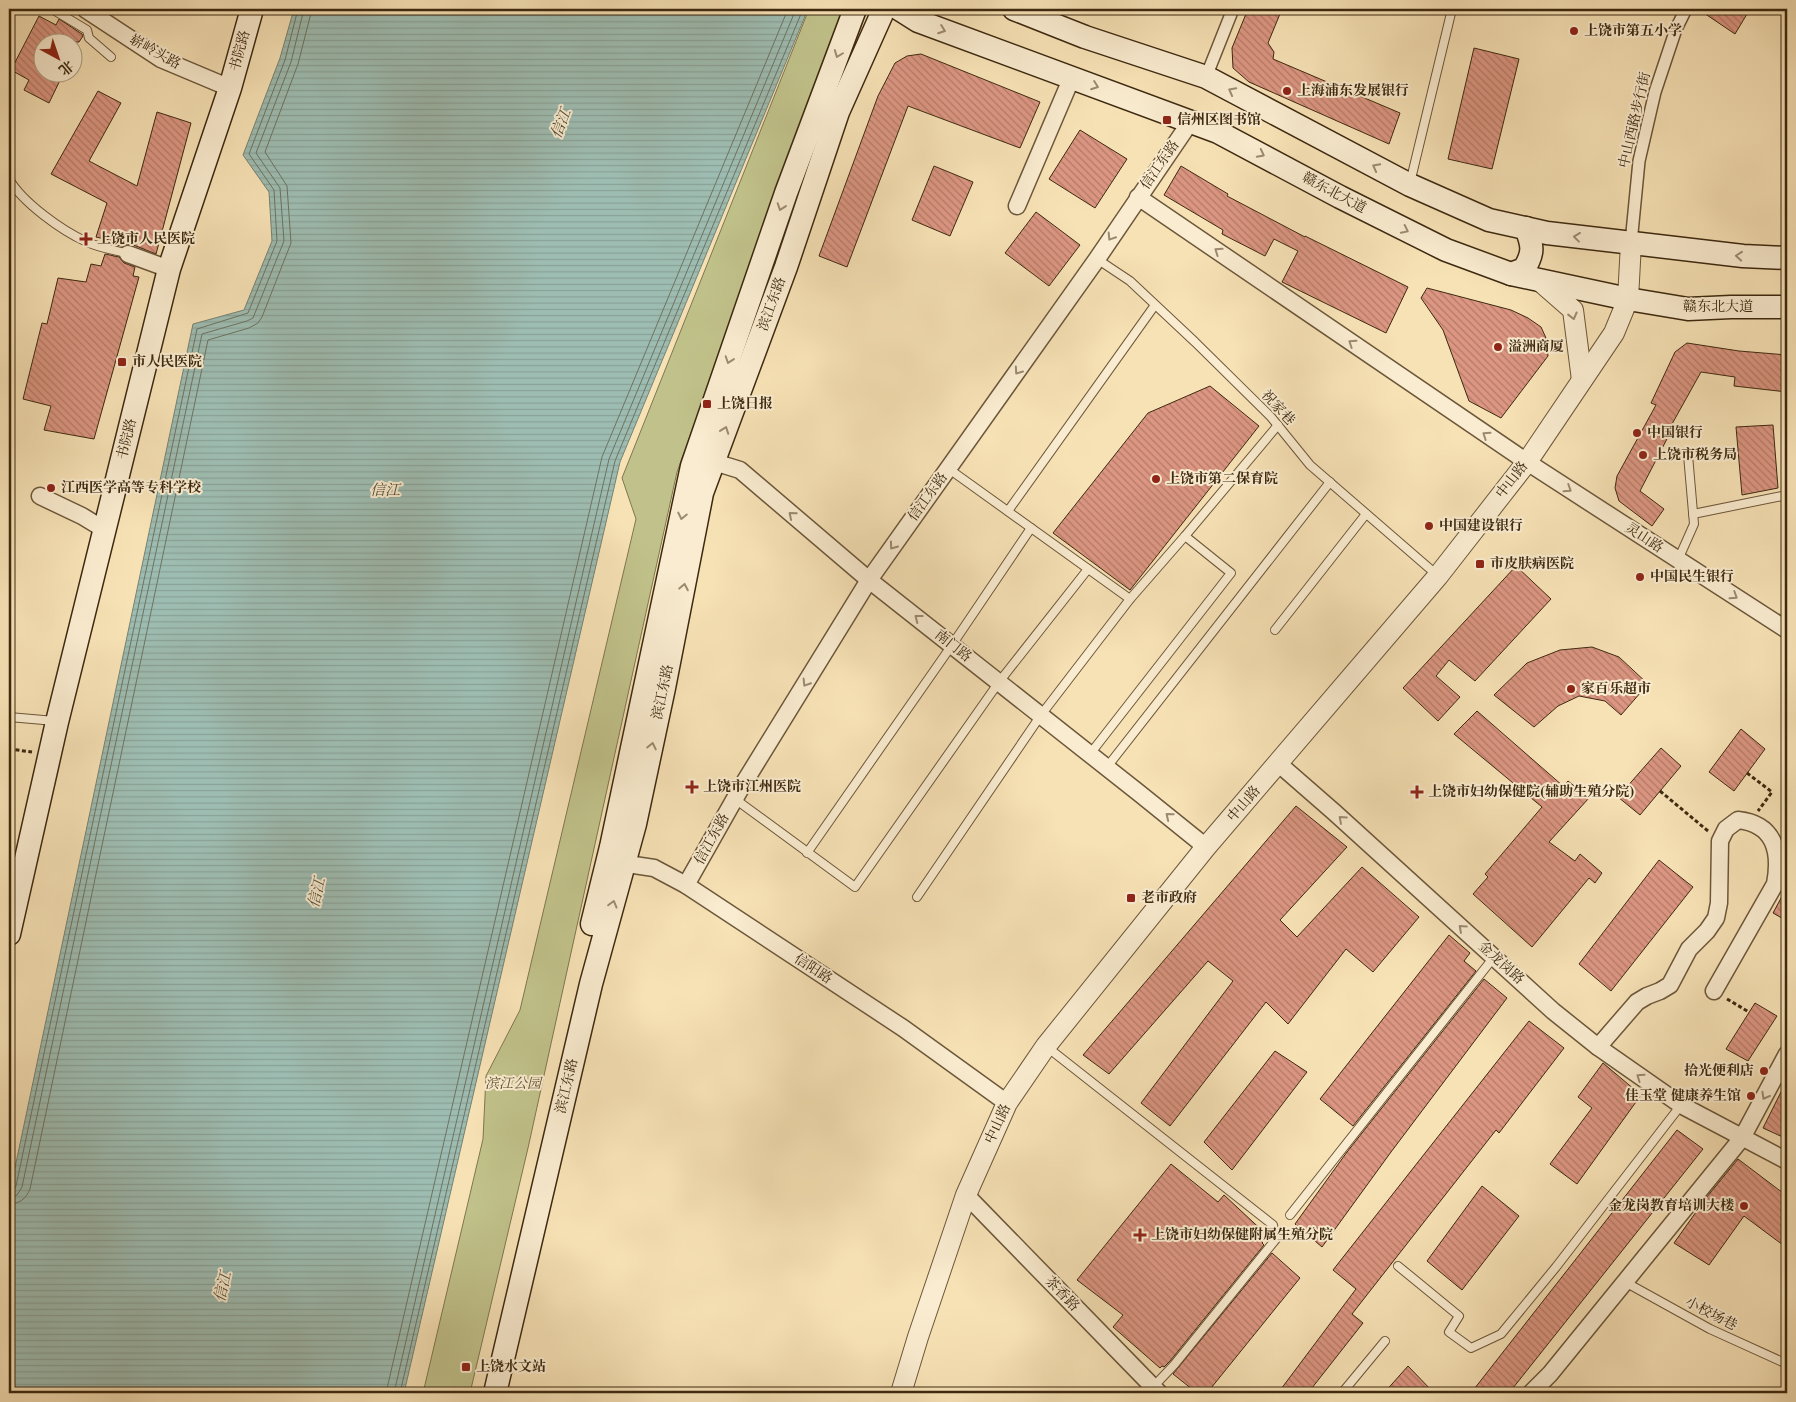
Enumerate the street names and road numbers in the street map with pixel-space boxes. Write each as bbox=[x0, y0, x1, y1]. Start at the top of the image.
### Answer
street label: 书院路 bbox=[227, 29, 252, 73]
street label: 崭岭头路 bbox=[127, 31, 183, 72]
street label: 中山西路步行街 bbox=[1616, 70, 1653, 169]
street label: 信江东路 bbox=[1137, 137, 1182, 192]
street label: 赣东北大道 bbox=[1300, 170, 1369, 216]
street label: 滨江东路 bbox=[755, 275, 788, 333]
street label: 赣东北大道 bbox=[1683, 299, 1753, 314]
street label: 祝家巷 bbox=[1259, 387, 1298, 428]
street label: 书院路 bbox=[114, 417, 139, 461]
street label: 中山路 bbox=[1493, 459, 1530, 501]
street label: 信江东路 bbox=[905, 470, 950, 524]
street label: 灵山路 bbox=[1623, 520, 1666, 555]
street label: 南门路 bbox=[932, 627, 974, 664]
street label: 滨江东路 bbox=[649, 663, 676, 721]
street label: 中山路 bbox=[1224, 783, 1263, 824]
street label: 信江东路 bbox=[691, 811, 732, 867]
street label: 金龙岗路 bbox=[1476, 938, 1527, 987]
street label: 信阳路 bbox=[792, 951, 835, 986]
street label: 滨江东路 bbox=[553, 1057, 580, 1115]
street label: 中山路 bbox=[982, 1102, 1013, 1146]
street label: 茶香路 bbox=[1042, 1273, 1082, 1314]
street label: 小校场巷 bbox=[1683, 1294, 1740, 1333]

